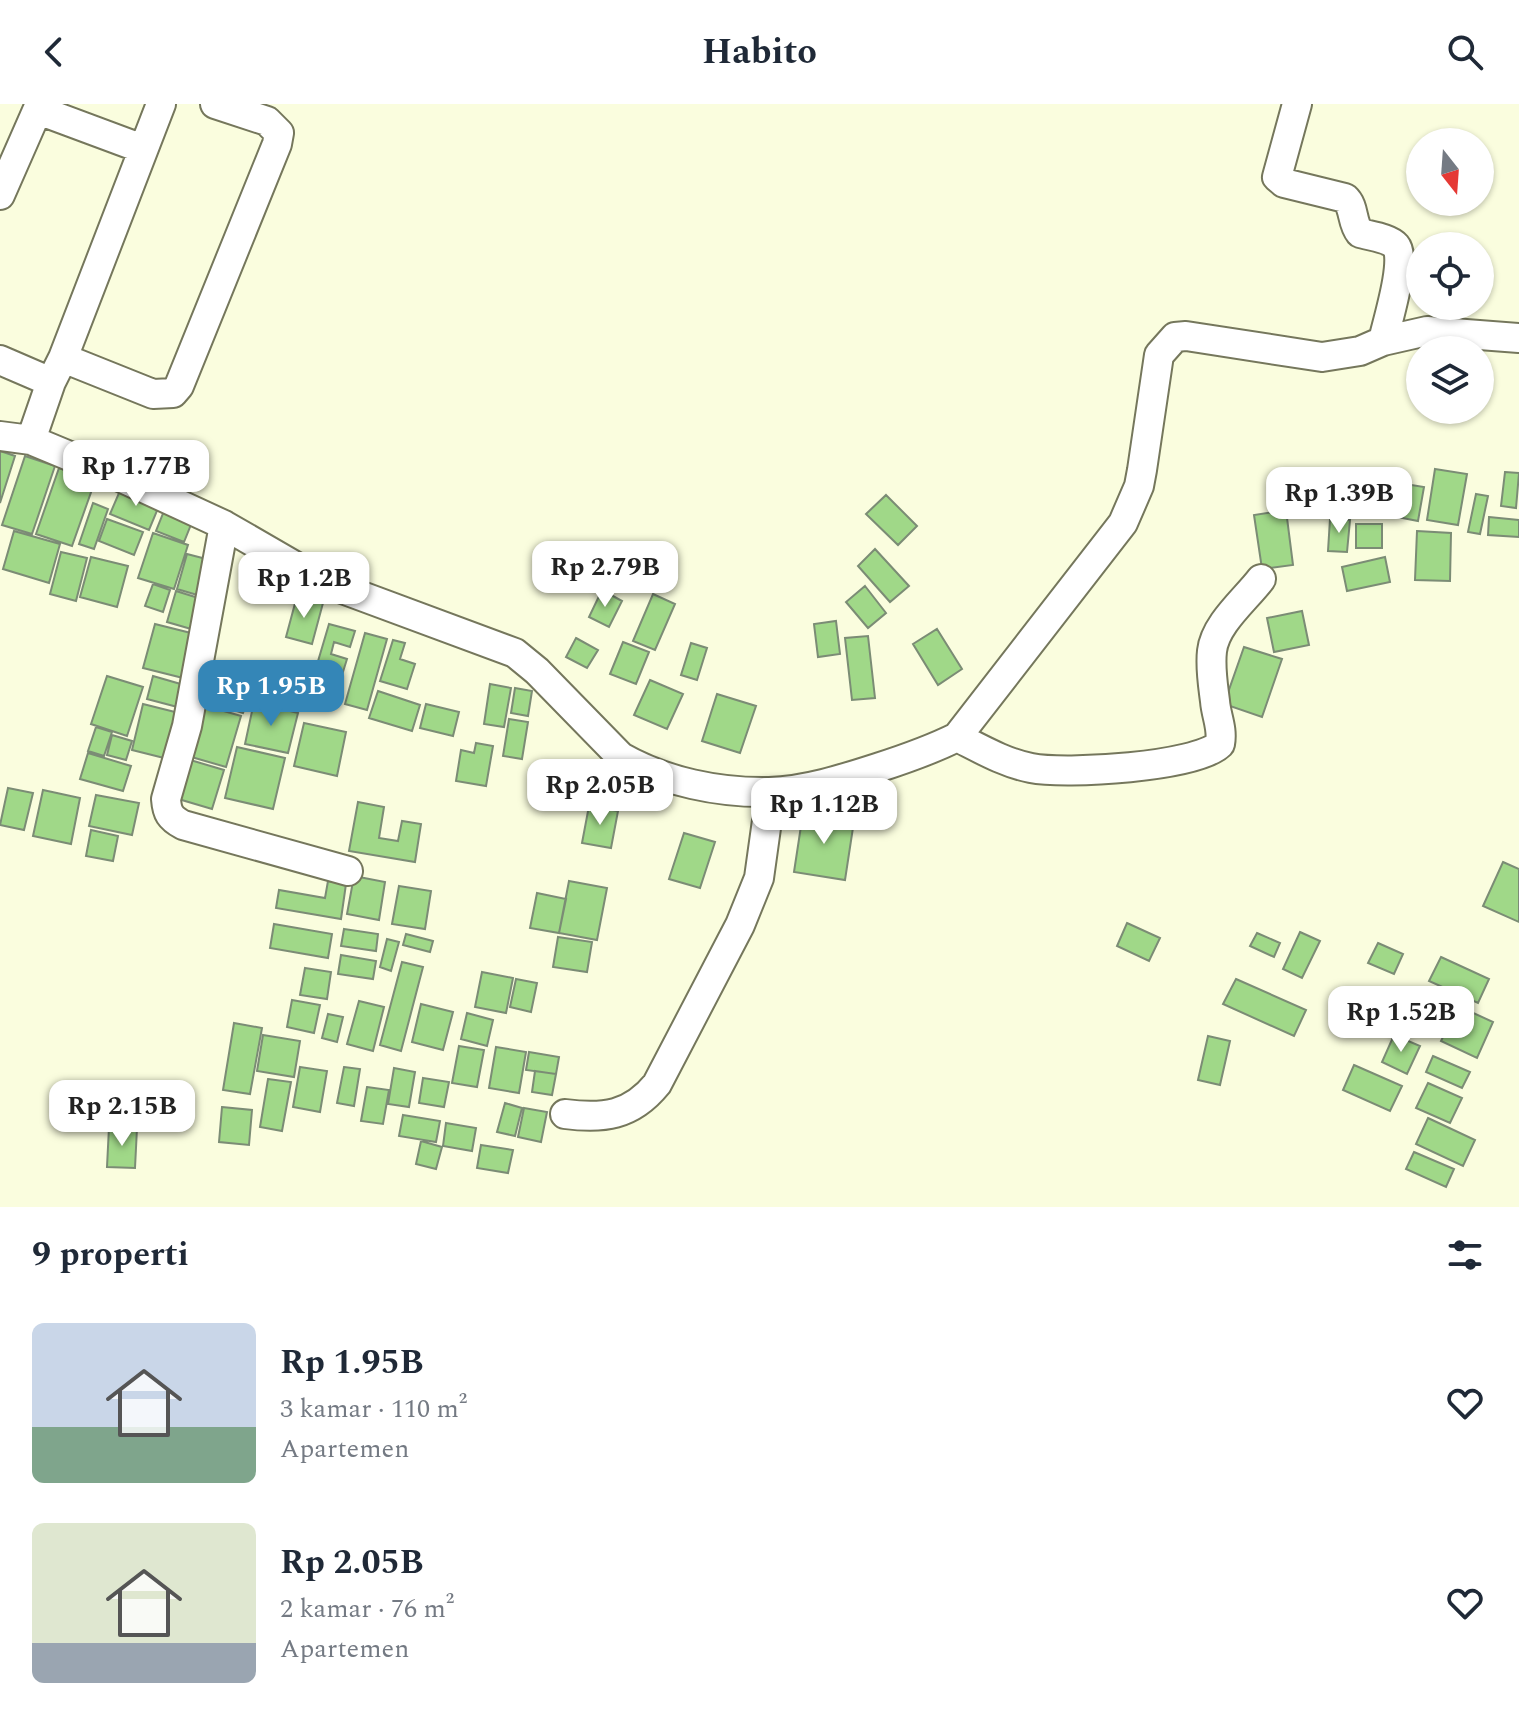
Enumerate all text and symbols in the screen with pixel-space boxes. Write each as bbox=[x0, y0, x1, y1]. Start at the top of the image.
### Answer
text: Habito bbox=[702, 25, 817, 80]
icon: back bbox=[32, 30, 76, 74]
icon: search bbox=[1443, 30, 1487, 74]
north arrow bbox=[1406, 128, 1494, 216]
map controls bbox=[1406, 128, 1494, 424]
button: locate bbox=[1406, 232, 1494, 320]
button: layers bbox=[1406, 336, 1494, 424]
pin: Rp 1.77B bbox=[53, 440, 219, 508]
text: Rp 1.77B bbox=[81, 446, 191, 486]
pin: Rp 1.39B bbox=[1256, 467, 1422, 535]
text: Rp 1.39B bbox=[1284, 473, 1394, 513]
pin: Rp 2.79B bbox=[522, 541, 688, 609]
text: Rp 2.79B bbox=[550, 547, 660, 587]
pin: Rp 1.2B bbox=[230, 552, 378, 620]
text: Rp 1.2B bbox=[256, 558, 352, 598]
pin: Rp 1.95B bbox=[188, 660, 354, 728]
text: Rp 1.95B bbox=[216, 666, 326, 706]
pin: Rp 2.05B bbox=[517, 759, 683, 827]
text: Rp 2.05B bbox=[545, 765, 655, 805]
pin: Rp 1.12B bbox=[741, 778, 907, 846]
text: Rp 1.12B bbox=[769, 784, 879, 824]
pin: Rp 1.52B bbox=[1318, 986, 1484, 1054]
text: Rp 1.52B bbox=[1346, 992, 1456, 1032]
pin: Rp 2.15B bbox=[39, 1080, 205, 1148]
text: Rp 2.15B bbox=[67, 1086, 177, 1126]
text: 9 properti bbox=[32, 1229, 189, 1281]
icon: filters bbox=[1443, 1233, 1487, 1277]
text: Rp 1.95B bbox=[280, 1337, 424, 1389]
icon: home bbox=[96, 1355, 192, 1451]
icon: heart bbox=[1443, 1381, 1487, 1425]
text: 3 kamar · 110 m² bbox=[280, 1389, 467, 1429]
text: Apartemen bbox=[280, 1429, 409, 1469]
text: Rp 2.05B bbox=[280, 1537, 424, 1589]
icon: home bbox=[96, 1555, 192, 1651]
icon: heart bbox=[1443, 1581, 1487, 1625]
text: 2 kamar · 76 m² bbox=[280, 1589, 454, 1629]
text: Apartemen bbox=[280, 1629, 409, 1669]

